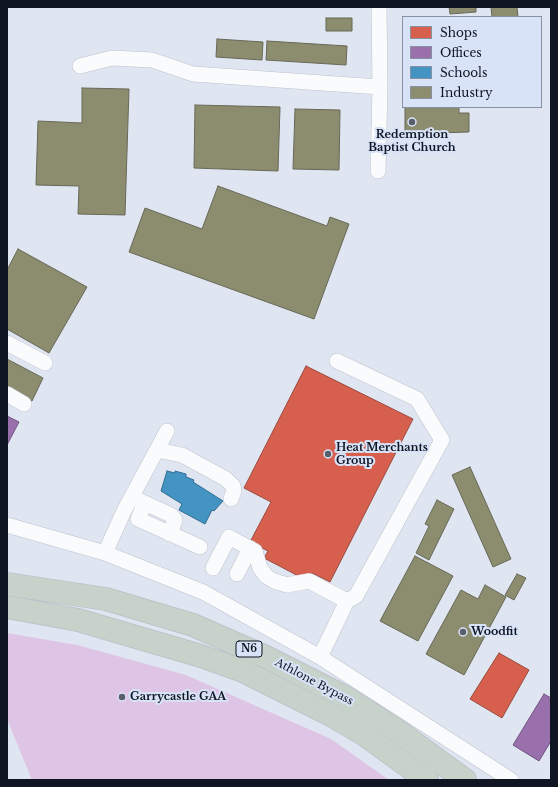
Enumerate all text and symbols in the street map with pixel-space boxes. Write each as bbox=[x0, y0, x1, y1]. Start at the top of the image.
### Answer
legend bbox=[402, 16, 542, 108]
text: Shops bbox=[440, 25, 477, 40]
text: Offices bbox=[440, 45, 482, 60]
text: Schools bbox=[440, 65, 487, 80]
text: Industry bbox=[440, 85, 493, 100]
marker: Redemption Baptist Church bbox=[407, 117, 417, 127]
place label: Redemption Baptist Church bbox=[368, 128, 456, 154]
place label: Heat Merchants Group bbox=[336, 441, 428, 467]
marker: Heat Merchants Group bbox=[323, 449, 333, 459]
place label: Woodfit bbox=[471, 625, 518, 639]
marker: Woodfit bbox=[458, 627, 468, 637]
road number: N6 bbox=[236, 641, 262, 657]
street label: Athlone Bypass bbox=[273, 656, 355, 708]
place label: Garrycastle GAA bbox=[130, 690, 226, 704]
marker: Garrycastle GAA bbox=[117, 692, 127, 702]

